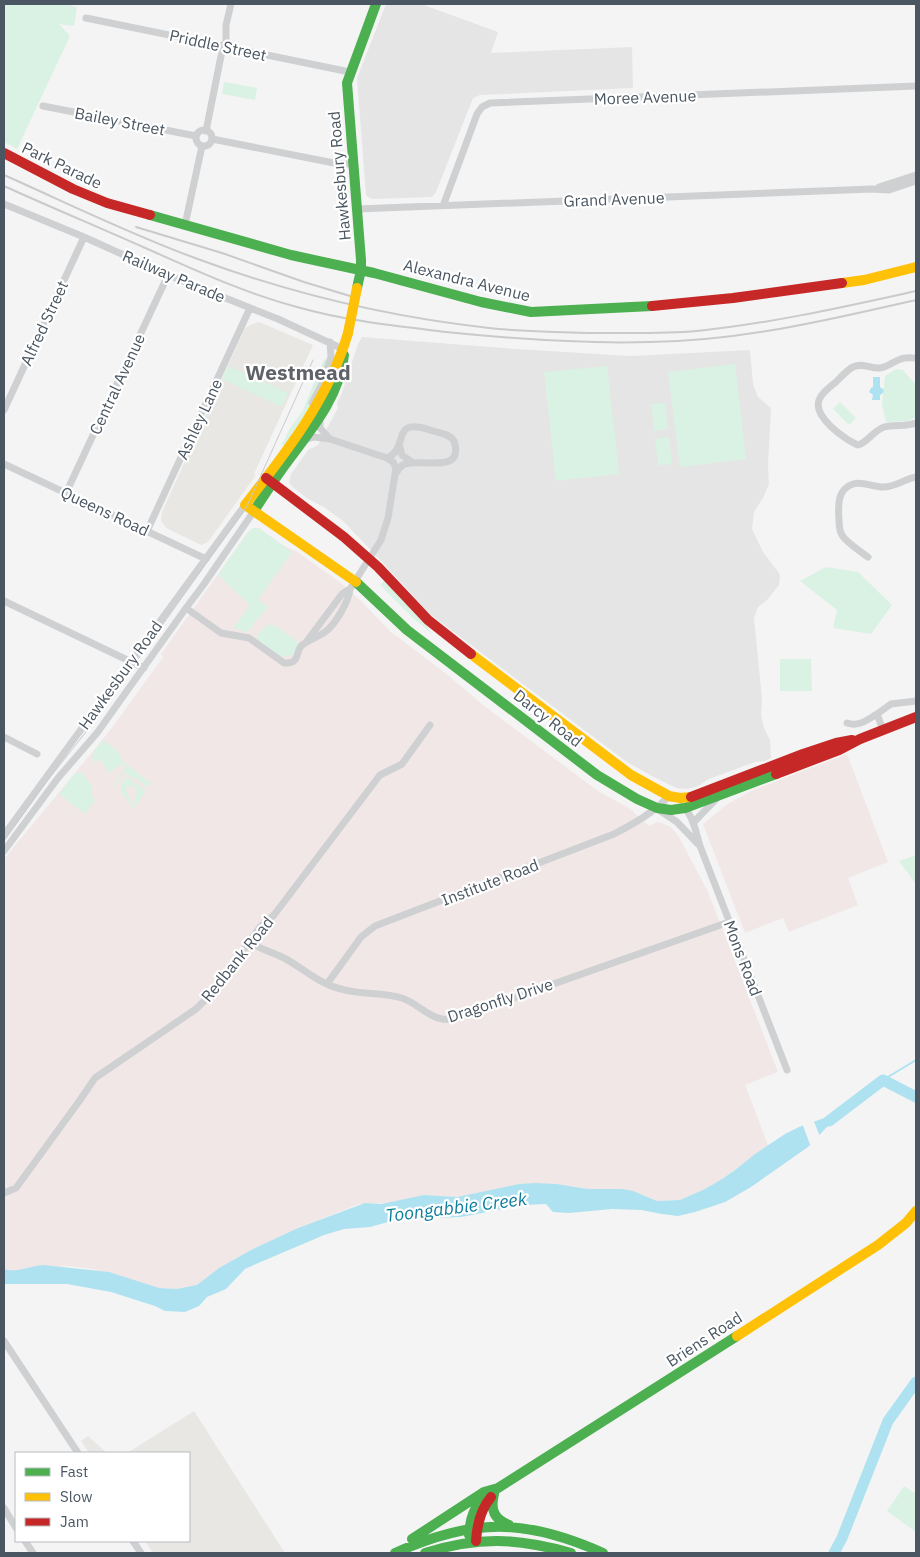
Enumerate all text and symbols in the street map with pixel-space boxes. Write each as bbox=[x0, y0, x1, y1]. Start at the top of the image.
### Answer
street label: Priddle Street bbox=[168, 25, 268, 65]
street label: Moree Avenue bbox=[593, 85, 697, 109]
street label: Bailey Street bbox=[73, 102, 167, 140]
street label: Hawkesbury Road bbox=[323, 110, 355, 242]
street label: Park Parade bbox=[19, 137, 106, 193]
street label: Grand Avenue bbox=[563, 187, 665, 211]
street label: Railway Parade bbox=[120, 245, 229, 307]
street label: Alexandra Avenue bbox=[402, 255, 533, 305]
street label: Alfred Street bbox=[16, 277, 72, 369]
street label: Central Avenue bbox=[85, 330, 149, 438]
district label: Westmead bbox=[245, 358, 351, 386]
street label: Ashley Lane bbox=[172, 375, 226, 462]
street label: Queens Road bbox=[58, 482, 152, 540]
street label: Hawkesbury Road bbox=[74, 617, 166, 733]
street label: Darcy Road bbox=[510, 685, 586, 751]
street label: Institute Road bbox=[439, 854, 541, 910]
street label: Redbank Road bbox=[197, 912, 277, 1006]
street label: Mons Road bbox=[719, 917, 767, 999]
street label: Dragonfly Drive bbox=[445, 973, 555, 1026]
water label: Toongabbie Creek bbox=[384, 1187, 529, 1227]
street label: Briens Road bbox=[662, 1307, 746, 1371]
legend bbox=[15, 1452, 190, 1542]
text: Fast bbox=[60, 1462, 88, 1481]
text: Slow bbox=[60, 1487, 93, 1506]
text: Jam bbox=[60, 1512, 89, 1531]

